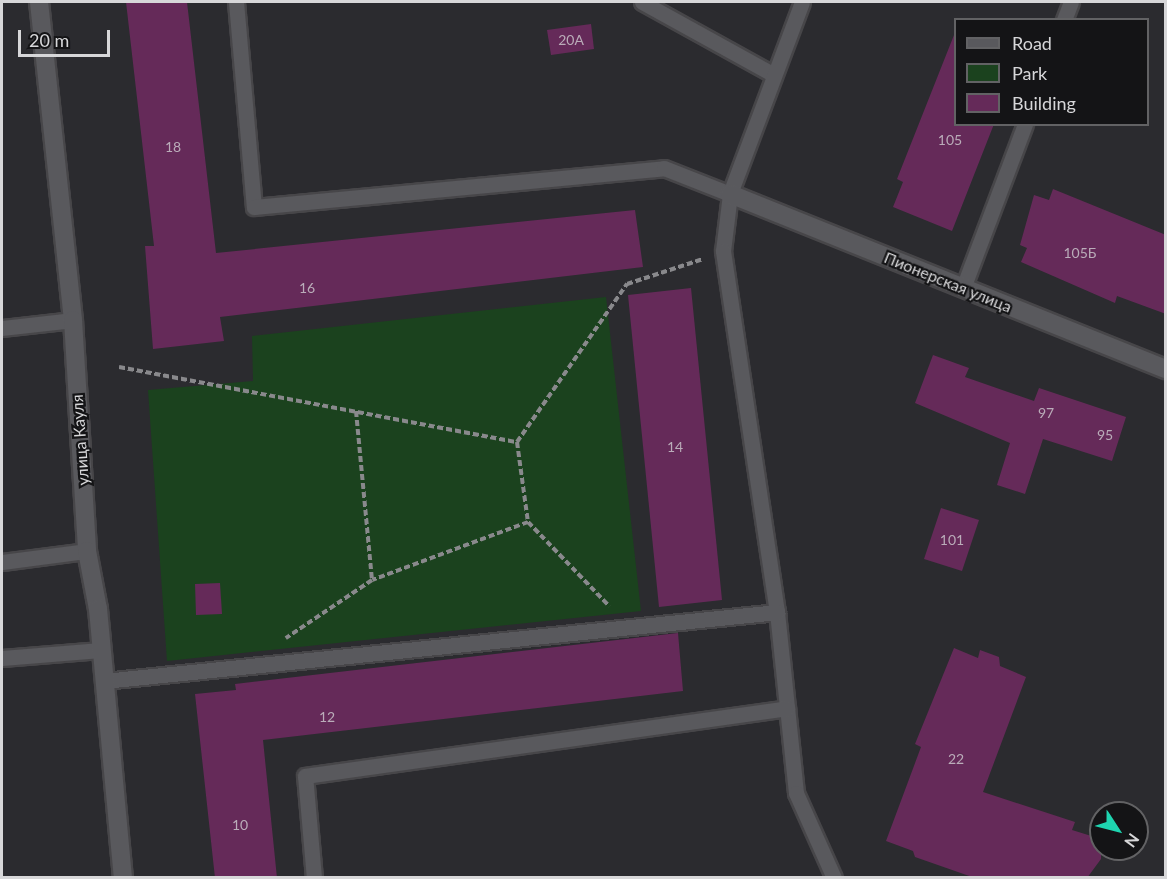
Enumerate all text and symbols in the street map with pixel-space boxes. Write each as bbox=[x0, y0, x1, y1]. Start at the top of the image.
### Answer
scale bar bbox=[21, 18, 112, 56]
legend bbox=[954, 18, 1149, 126]
text: 20 m bbox=[29, 29, 69, 51]
house number: 20А bbox=[558, 32, 584, 48]
text: Road bbox=[1012, 32, 1052, 54]
text: Park bbox=[1012, 62, 1047, 84]
text: Building bbox=[1012, 92, 1076, 114]
house number: 105 bbox=[938, 132, 962, 148]
house number: 18 bbox=[165, 139, 181, 155]
house number: 105Б bbox=[1063, 245, 1097, 261]
street label: Пионерская улица bbox=[881, 248, 1015, 316]
house number: 16 bbox=[299, 280, 315, 296]
street label: улица Кауля bbox=[67, 394, 93, 486]
house number: 97 bbox=[1038, 405, 1054, 421]
house number: 95 bbox=[1097, 427, 1113, 443]
house number: 14 bbox=[667, 439, 683, 455]
house number: 101 bbox=[940, 532, 964, 548]
house number: 12 bbox=[319, 709, 335, 725]
house number: 22 bbox=[948, 751, 964, 767]
north arrow bbox=[1089, 801, 1149, 861]
house number: 10 bbox=[232, 817, 248, 833]
text: N bbox=[1121, 830, 1144, 851]

